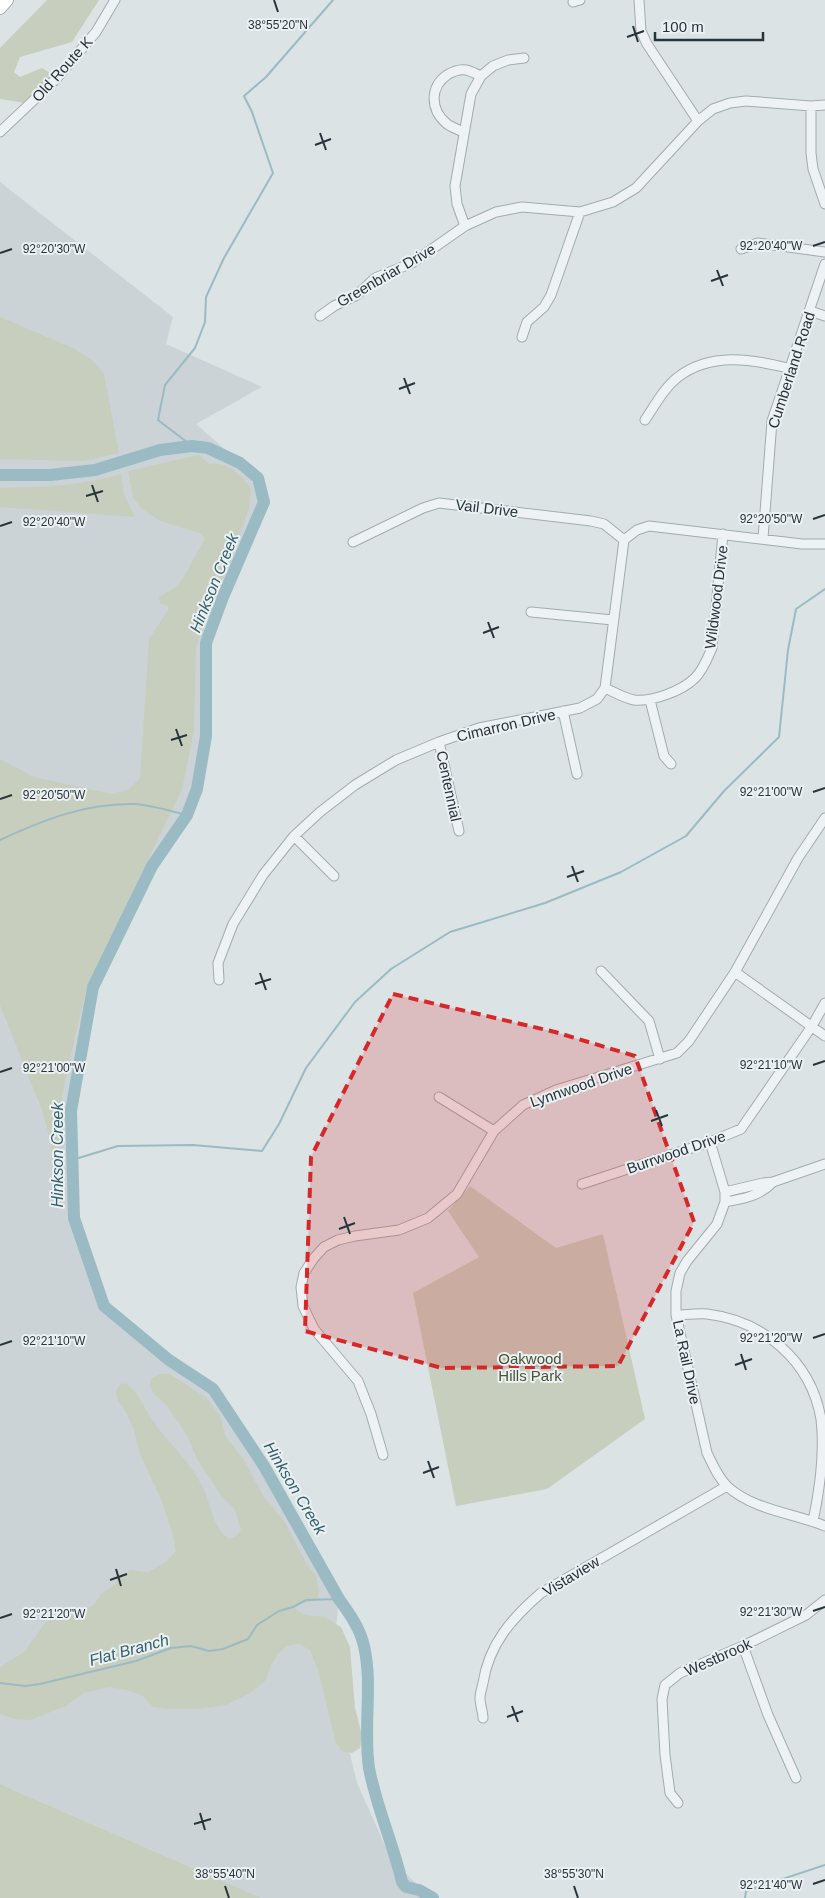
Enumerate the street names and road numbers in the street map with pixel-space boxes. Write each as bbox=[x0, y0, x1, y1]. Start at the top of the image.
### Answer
street label: Old Route K bbox=[28, 33, 96, 105]
street label: Greenbriar Drive bbox=[334, 240, 438, 310]
street label: Cumberland Road bbox=[764, 309, 818, 431]
street label: Vail Drive bbox=[455, 496, 519, 520]
street label: Wildwood Drive bbox=[701, 544, 731, 650]
street label: Cimarron Drive bbox=[455, 705, 557, 745]
street label: Centennial bbox=[433, 749, 465, 823]
street label: Lynnwood Drive bbox=[528, 1060, 634, 1110]
street label: Burrwood Drive bbox=[624, 1127, 728, 1177]
street label: La Rail Drive bbox=[670, 1318, 704, 1406]
street label: Vistaview bbox=[540, 1552, 603, 1600]
street label: Westbrook bbox=[682, 1635, 755, 1679]

